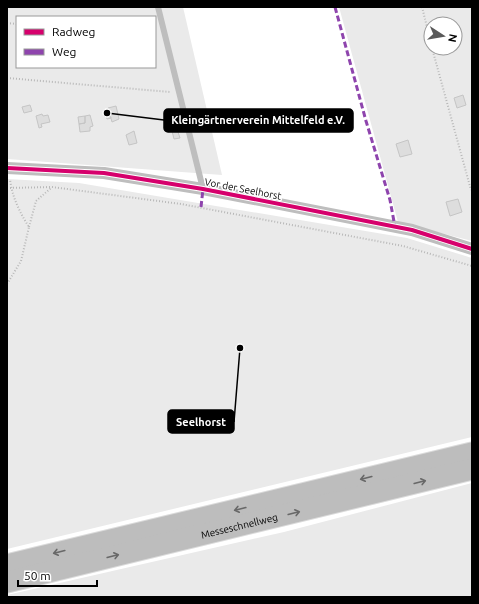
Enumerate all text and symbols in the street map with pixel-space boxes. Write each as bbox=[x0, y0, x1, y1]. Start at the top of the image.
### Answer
legend bbox=[16, 16, 156, 68]
north arrow bbox=[423, 16, 463, 56]
text: Radweg bbox=[52, 25, 95, 38]
text: N bbox=[446, 33, 460, 43]
text: Weg bbox=[52, 45, 76, 58]
callout: Kleingärtnerverein Mittelfeld e.V. bbox=[164, 109, 353, 132]
text: Kleingärtnerverein Mittelfeld e.V. bbox=[171, 114, 345, 126]
street label: Vor der Seelhorst bbox=[204, 176, 282, 202]
callout: Seelhorst bbox=[168, 410, 234, 433]
text: Seelhorst bbox=[176, 416, 226, 428]
one-way arrow bbox=[360, 475, 373, 483]
one-way arrow bbox=[413, 478, 426, 485]
one-way arrow bbox=[233, 505, 246, 513]
one-way arrow bbox=[287, 508, 300, 516]
street label: Messeschnellweg bbox=[200, 511, 279, 540]
one-way arrow bbox=[53, 549, 66, 557]
one-way arrow bbox=[106, 552, 119, 560]
scale bar bbox=[18, 562, 97, 588]
text: 50 m bbox=[24, 569, 51, 582]

